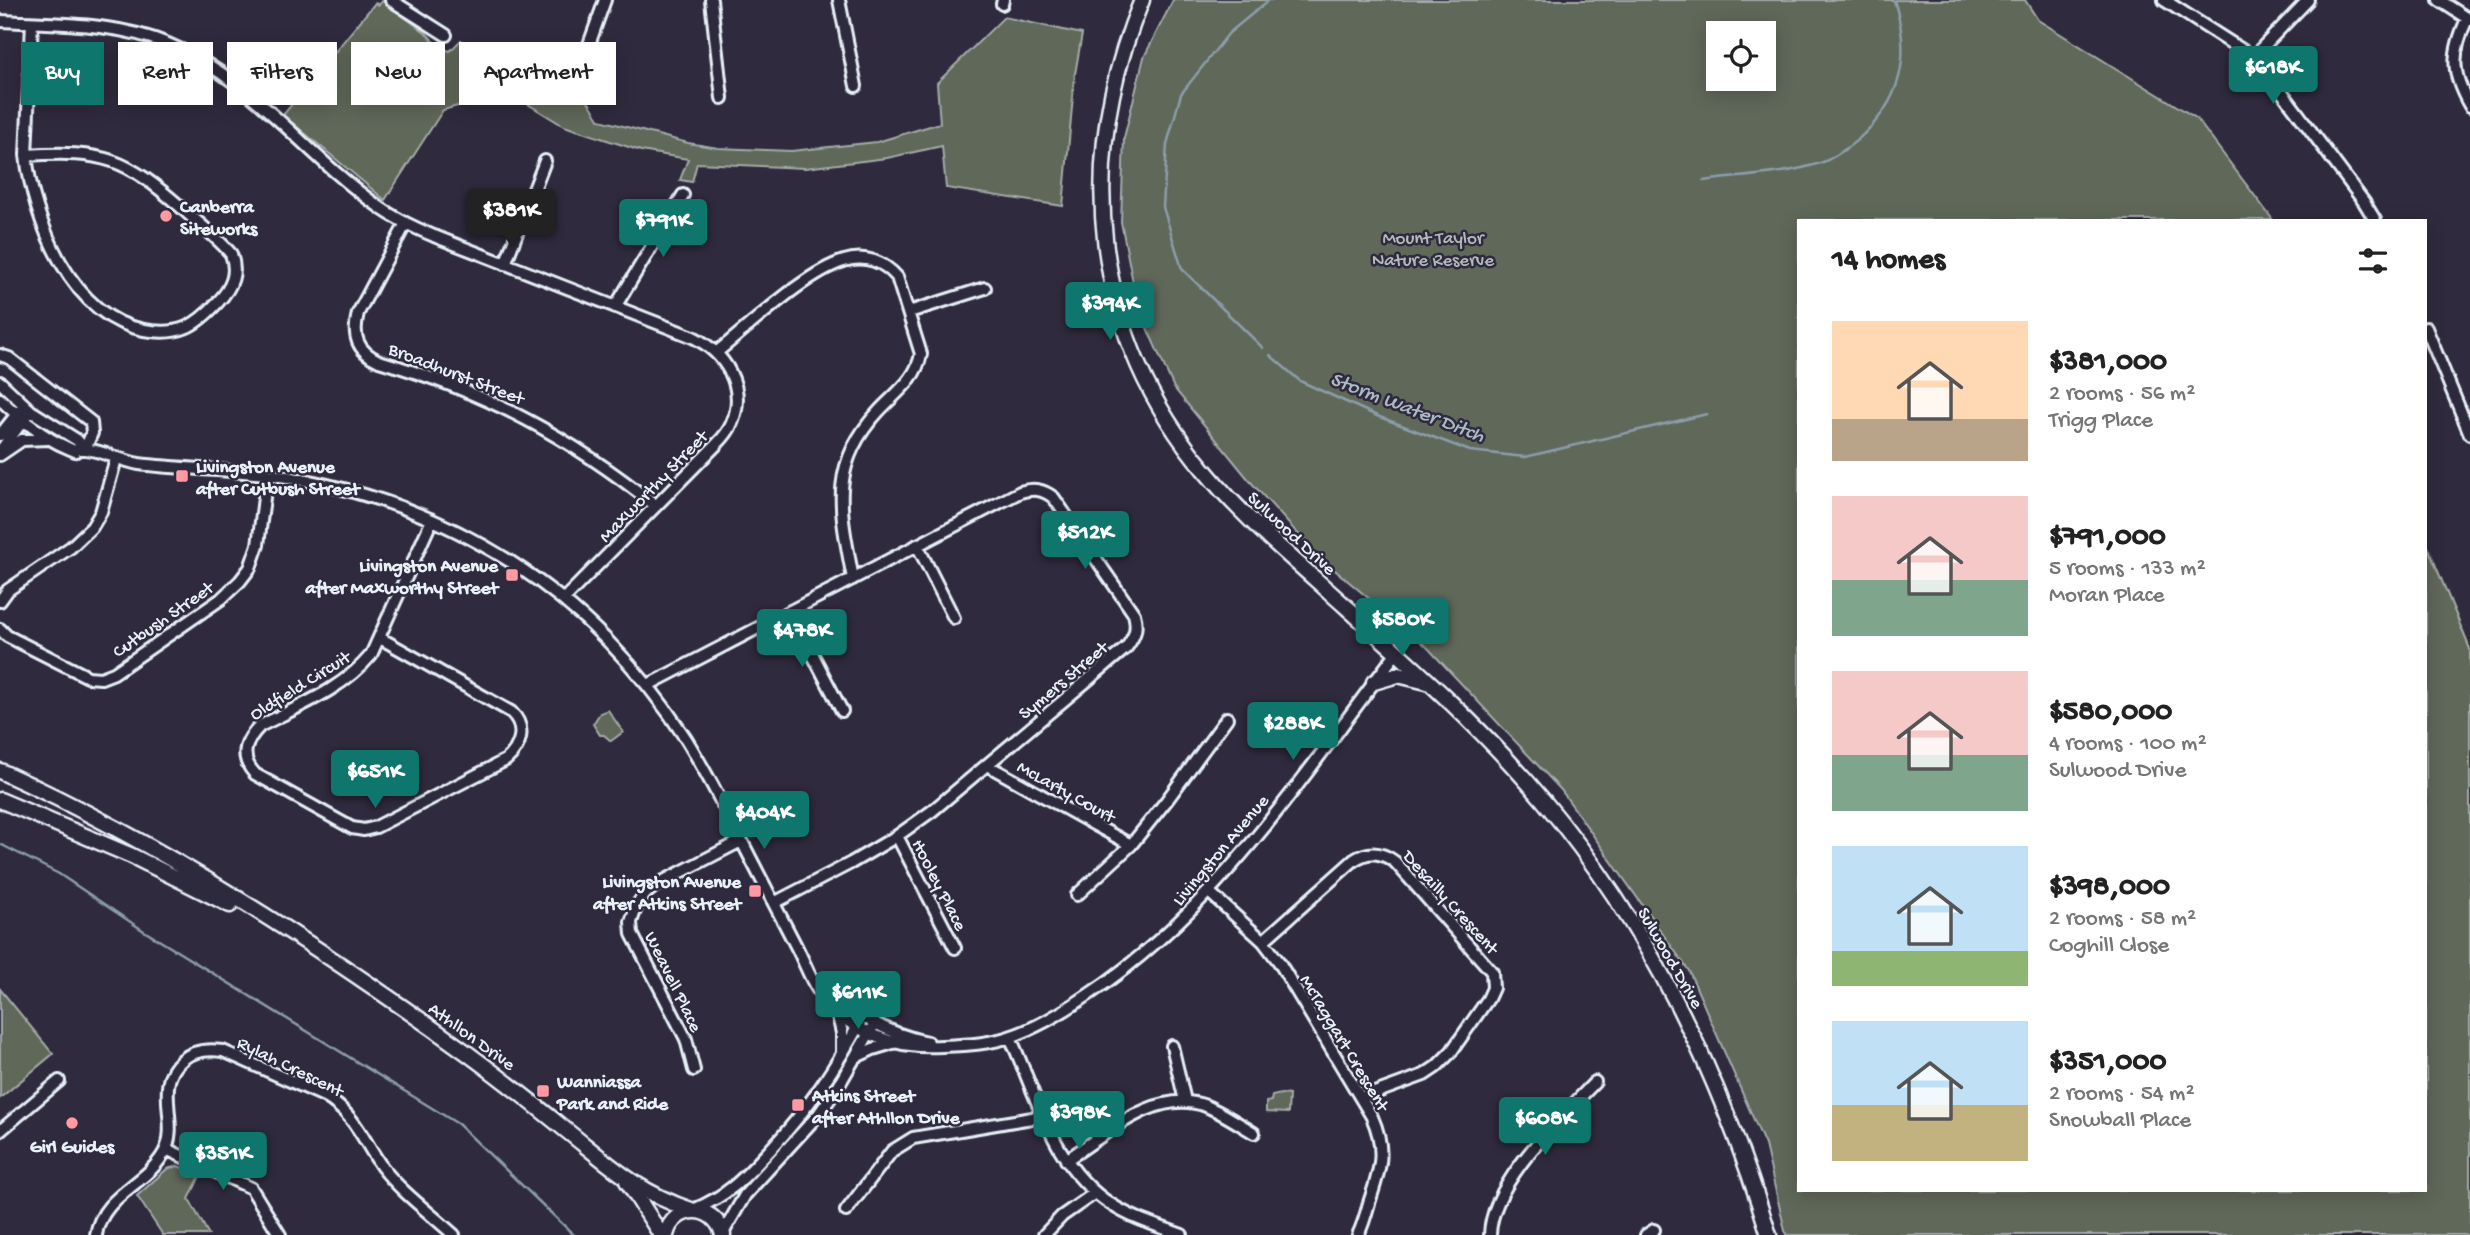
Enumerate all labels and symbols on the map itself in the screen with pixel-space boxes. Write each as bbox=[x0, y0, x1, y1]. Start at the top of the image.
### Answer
pin: $618K bbox=[2224, 46, 2322, 106]
pin: $381K bbox=[462, 190, 560, 249]
place label: Canberra Siteworks bbox=[179, 197, 258, 242]
pin: $791K bbox=[614, 200, 712, 259]
marker: Canberra Siteworks bbox=[158, 208, 174, 224]
park label: Mount Taylor Nature Reserve bbox=[1372, 228, 1494, 273]
pin: $394K bbox=[1061, 282, 1159, 342]
street label: Broadhurst Street bbox=[384, 338, 529, 413]
water label: Storm Water Ditch bbox=[1326, 368, 1488, 450]
street label: Maxworthy Street bbox=[595, 425, 716, 548]
place label: Livingston Avenue after Cutbush Street bbox=[195, 457, 362, 502]
marker: Livingston Avenue after Cutbush Street bbox=[174, 468, 190, 484]
street label: Sulwood Drive bbox=[1241, 487, 1340, 582]
pin: $512K bbox=[1036, 512, 1134, 571]
place label: Livingston Avenue after Maxworthy Street bbox=[304, 556, 500, 601]
marker: Livingston Avenue after Maxworthy Street bbox=[504, 567, 520, 583]
street label: Cutbush Street bbox=[109, 576, 221, 664]
pin: $580K bbox=[1353, 598, 1451, 658]
pin: $478K bbox=[753, 610, 851, 669]
street label: Symers Street bbox=[1015, 636, 1116, 726]
street label: Oldfield Circuit bbox=[246, 646, 357, 727]
pin: $288K bbox=[1244, 702, 1342, 762]
pin: $651K bbox=[326, 750, 424, 810]
street label: McLarty Court bbox=[1012, 757, 1121, 831]
street label: Livingston Avenue bbox=[1168, 791, 1275, 912]
pin: $404K bbox=[715, 792, 813, 851]
street label: Hooley Place bbox=[905, 836, 971, 935]
street label: Desailly Crescent bbox=[1395, 845, 1504, 962]
place label: Livingston Avenue after Atkins Street bbox=[592, 872, 743, 917]
marker: Livingston Avenue after Atkins Street bbox=[747, 883, 763, 899]
street label: Sulwood Drive bbox=[1631, 904, 1707, 1014]
street label: Weavell Place bbox=[638, 928, 706, 1037]
street label: McTaggart Crescent bbox=[1293, 971, 1394, 1118]
pin: $611K bbox=[809, 972, 907, 1031]
street label: Athllon Drive bbox=[423, 998, 519, 1077]
street label: Rylah Crescent bbox=[232, 1032, 348, 1105]
place label: Wanniassa Park and Ride bbox=[556, 1072, 669, 1117]
marker: Wanniassa Park and Ride bbox=[535, 1083, 551, 1099]
place label: Atkins Street after Athllon Drive bbox=[811, 1086, 961, 1131]
pin: $398K bbox=[1030, 1092, 1128, 1151]
marker: Atkins Street after Athllon Drive bbox=[790, 1097, 806, 1113]
pin: $608K bbox=[1496, 1098, 1594, 1157]
marker: Girl Guides bbox=[64, 1115, 80, 1131]
pin: $351K bbox=[174, 1132, 272, 1192]
place label: Girl Guides bbox=[30, 1137, 115, 1160]

